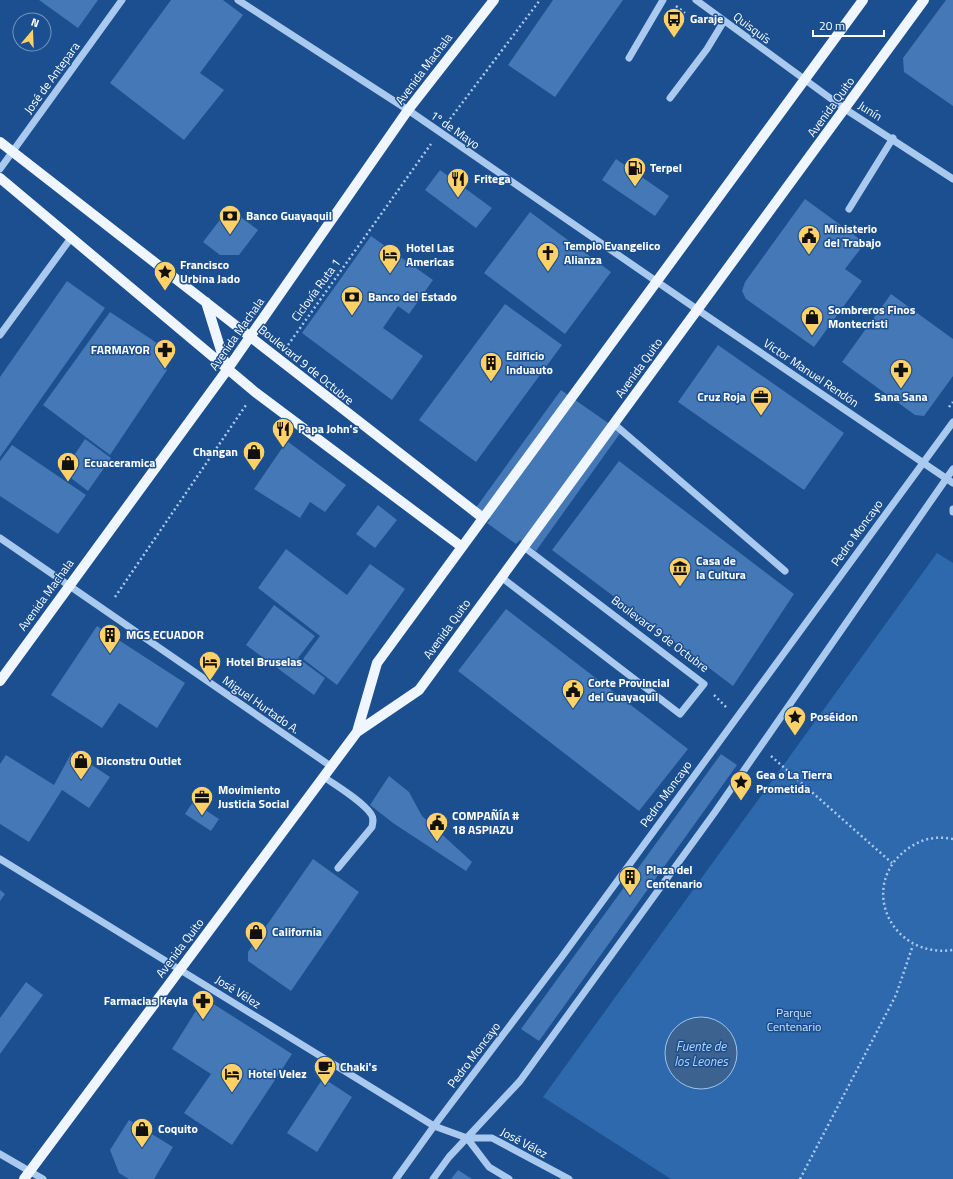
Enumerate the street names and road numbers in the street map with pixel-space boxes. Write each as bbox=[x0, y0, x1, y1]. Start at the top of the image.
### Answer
street label: Quisquís bbox=[729, 7, 776, 48]
street label: Avenida Machala bbox=[390, 29, 457, 108]
street label: José de Antepara bbox=[19, 38, 84, 118]
street label: Avenida Quito bbox=[802, 73, 859, 141]
street label: Junín bbox=[854, 96, 886, 125]
street label: 1º de Mayo bbox=[426, 105, 484, 154]
street label: Ciclovía Ruta 1 bbox=[286, 254, 345, 325]
street label: Avenida Machala bbox=[204, 293, 269, 374]
street label: Boulevard 9 de Octubre bbox=[254, 320, 358, 409]
street label: Avenida Quito bbox=[610, 334, 667, 402]
street label: Victor Manuel Rendón bbox=[760, 334, 863, 412]
street label: Pedro Moncayo bbox=[826, 495, 887, 570]
street label: Avenida Machala bbox=[13, 555, 78, 635]
street label: Boulevard 9 de Octubre bbox=[607, 590, 713, 677]
street label: Avenida Quito bbox=[418, 595, 475, 663]
street label: Miguel Hurtado A. bbox=[219, 671, 304, 738]
street label: Pedro Moncayo bbox=[635, 756, 696, 831]
street label: Avenida Quito bbox=[151, 914, 208, 981]
street label: José Vélez bbox=[212, 970, 265, 1013]
street label: Pedro Moncayo bbox=[442, 1018, 505, 1092]
street label: José Vélez bbox=[497, 1122, 551, 1163]

